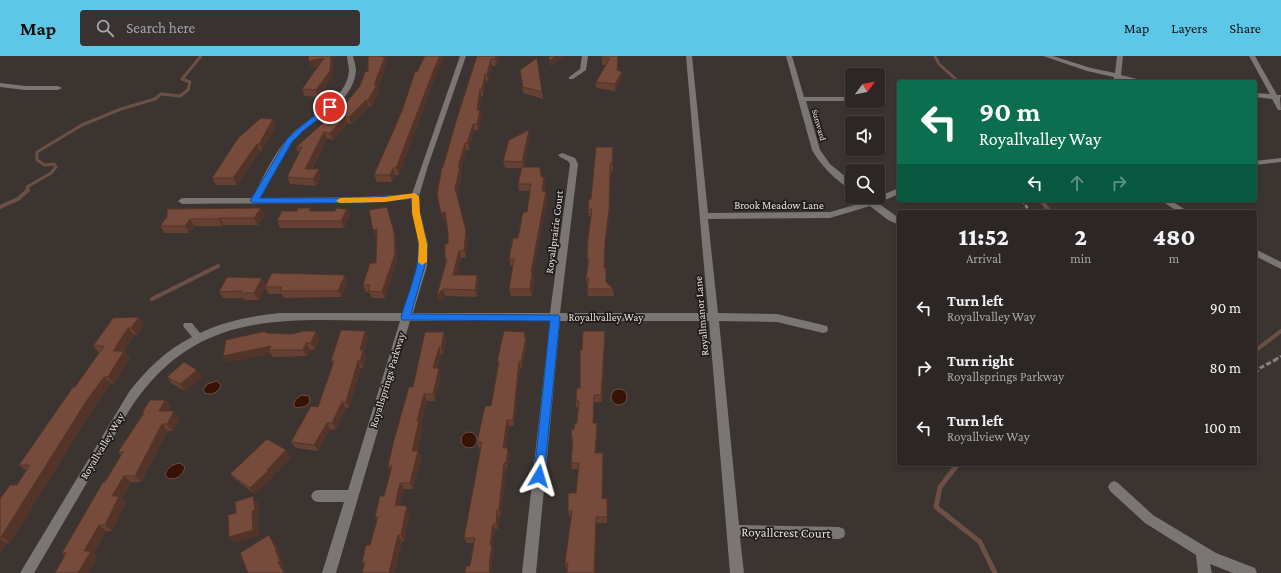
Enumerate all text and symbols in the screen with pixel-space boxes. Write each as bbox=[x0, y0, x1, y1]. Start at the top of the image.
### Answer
search box bbox=[80, 10, 360, 46]
icon: search bbox=[94, 17, 116, 39]
text: Map bbox=[20, 18, 56, 39]
text: Search here bbox=[126, 20, 195, 36]
text: Map bbox=[1124, 20, 1149, 36]
text: Layers bbox=[1171, 20, 1208, 36]
text: Share bbox=[1230, 20, 1261, 36]
north arrow bbox=[845, 68, 885, 108]
map controls bbox=[845, 68, 885, 204]
pin bbox=[313, 90, 347, 124]
icon: arrive bbox=[319, 96, 341, 118]
icon: left bbox=[913, 96, 965, 148]
text: 90 m bbox=[979, 96, 1040, 127]
street label: Sunward bbox=[810, 108, 828, 142]
button: sound bbox=[845, 116, 885, 156]
text: Royallvalley Way bbox=[979, 129, 1101, 149]
button: search bbox=[845, 164, 885, 204]
icon: left bbox=[1024, 172, 1046, 194]
icon: ahead bbox=[1066, 172, 1088, 194]
icon: right bbox=[1108, 172, 1130, 194]
street label: Royallprairie Court bbox=[543, 189, 566, 274]
street label: Brook Meadow Lane bbox=[734, 199, 824, 211]
text: 11:52 bbox=[959, 223, 1009, 250]
text: 2 bbox=[1074, 223, 1087, 250]
text: 480 bbox=[1153, 223, 1195, 250]
text: Arrival bbox=[966, 251, 1001, 266]
text: min bbox=[1070, 251, 1091, 266]
text: m bbox=[1169, 251, 1179, 266]
street label: Royallmanor Lane bbox=[692, 275, 711, 356]
text: Turn left bbox=[947, 293, 1003, 309]
icon: left bbox=[913, 297, 935, 319]
text: 90 m bbox=[1210, 300, 1241, 316]
text: Royallvalley Way bbox=[947, 309, 1035, 324]
street label: Royallvalley Way bbox=[569, 311, 644, 324]
street label: Royallsprings Parkway bbox=[367, 330, 408, 429]
text: Turn right bbox=[947, 353, 1014, 369]
icon: right bbox=[913, 357, 935, 379]
text: 80 m bbox=[1210, 360, 1241, 376]
text: Royallsprings Parkway bbox=[947, 369, 1064, 384]
street label: Royallvalley Way bbox=[78, 410, 128, 482]
text: Turn left bbox=[947, 413, 1003, 429]
icon: left bbox=[913, 417, 935, 439]
text: 100 m bbox=[1204, 420, 1241, 436]
text: Royallview Way bbox=[947, 429, 1030, 444]
position arrow bbox=[518, 455, 560, 497]
street label: Royallcrest Court bbox=[741, 524, 832, 541]

